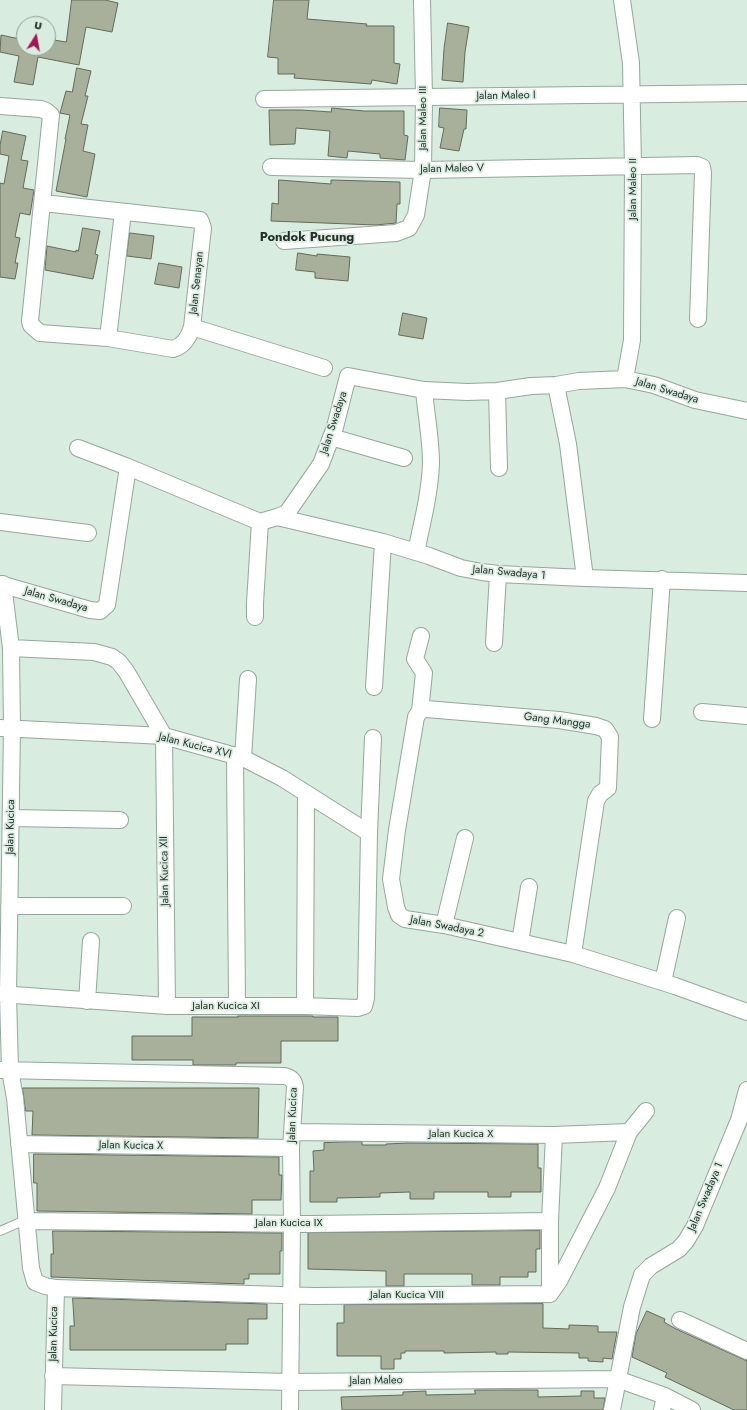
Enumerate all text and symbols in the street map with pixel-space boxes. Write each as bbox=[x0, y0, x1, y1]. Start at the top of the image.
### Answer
north arrow bbox=[16, 16, 56, 56]
text: U bbox=[33, 17, 43, 34]
street label: Jalan Maleo III bbox=[416, 86, 430, 150]
street label: Jalan Maleo I bbox=[476, 89, 536, 103]
street label: Jalan Maleo II bbox=[626, 158, 640, 220]
street label: Jalan Maleo V bbox=[420, 162, 484, 176]
district label: Pondok Pucung bbox=[260, 230, 354, 246]
street label: Jalan Senayan bbox=[187, 251, 207, 315]
street label: Jalan Swadaya bbox=[634, 375, 700, 407]
street label: Jalan Swadaya bbox=[318, 390, 350, 456]
street label: Jalan Swadaya 1 bbox=[472, 563, 546, 583]
street label: Jalan Swadaya bbox=[23, 585, 89, 615]
street label: Gang Mangga bbox=[523, 710, 591, 732]
street label: Jalan Kucica XVI bbox=[157, 731, 233, 761]
street label: Jalan Kucica bbox=[4, 799, 18, 855]
street label: Jalan Kucica XII bbox=[158, 836, 172, 906]
street label: Jalan Swadaya 2 bbox=[409, 913, 485, 941]
street label: Jalan Kucica XI bbox=[192, 999, 260, 1013]
street label: Jalan Kucica bbox=[285, 1087, 301, 1143]
street label: Jalan Kucica X bbox=[429, 1127, 493, 1141]
street label: Jalan Kucica X bbox=[99, 1139, 163, 1153]
street label: Jalan Swadaya 1 bbox=[686, 1161, 726, 1233]
street label: Jalan Kucica IX bbox=[255, 1216, 323, 1230]
street label: Jalan Kucica VIII bbox=[370, 1288, 444, 1302]
street label: Jalan Kucica bbox=[47, 1306, 61, 1362]
street label: Jalan Maleo bbox=[349, 1374, 403, 1388]

